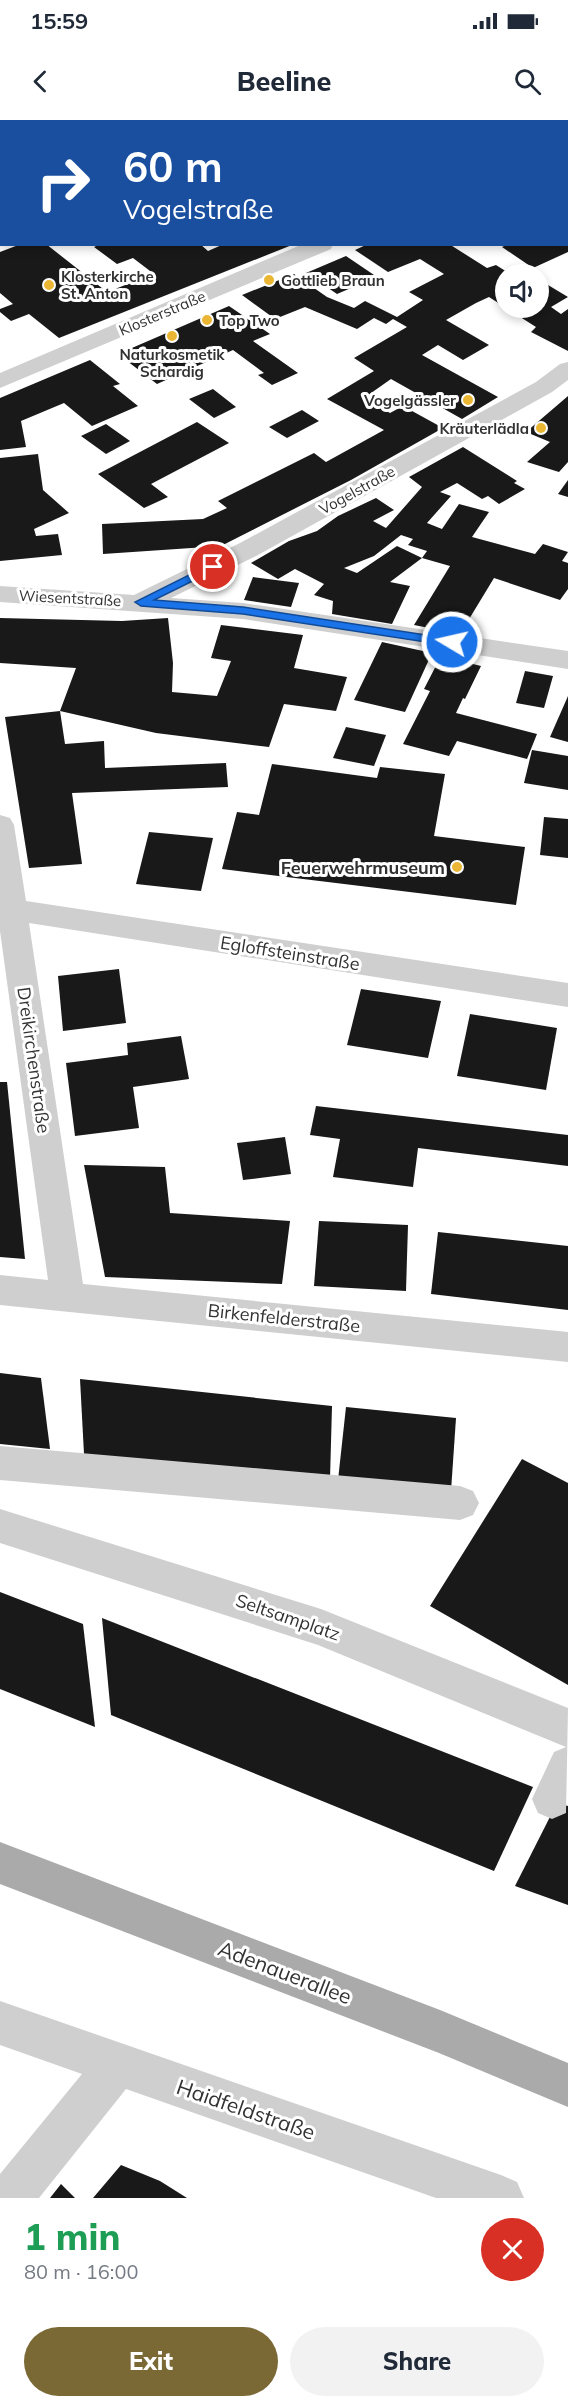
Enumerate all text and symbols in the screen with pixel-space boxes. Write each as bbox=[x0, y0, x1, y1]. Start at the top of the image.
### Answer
text: 15:59 bbox=[30, 7, 88, 35]
text: Beeline bbox=[237, 64, 331, 98]
icon: back bbox=[24, 65, 57, 98]
icon: search bbox=[511, 65, 544, 98]
text: 60 m bbox=[123, 140, 223, 193]
icon: right bbox=[24, 144, 102, 222]
text: Vogelstraße bbox=[123, 192, 273, 226]
map controls bbox=[495, 264, 549, 318]
button: sound bbox=[495, 264, 549, 318]
place label: Klosterkirche St. Anton bbox=[61, 267, 154, 303]
place label: Gottlieb Braun bbox=[281, 271, 385, 290]
marker: Gottlieb Braun bbox=[262, 273, 276, 287]
marker: Klosterkirche St. Anton bbox=[42, 278, 56, 292]
street label: Klosterstraße bbox=[116, 286, 208, 340]
place label: Top Two bbox=[219, 311, 280, 330]
marker: Top Two bbox=[200, 313, 214, 327]
marker: Naturkosmetik Schardig bbox=[165, 329, 179, 343]
place label: Naturkosmetik Schardig bbox=[119, 345, 225, 381]
place label: Vogelgässler bbox=[363, 391, 456, 410]
marker: Vogelgässler bbox=[461, 393, 475, 407]
place label: Kräuterlädla bbox=[439, 419, 529, 438]
marker: Kräuterlädla bbox=[534, 421, 548, 435]
street label: Vogelstraße bbox=[316, 461, 398, 519]
pin bbox=[187, 541, 238, 592]
icon: arrive bbox=[196, 550, 229, 583]
street label: Wiesentstraße bbox=[18, 586, 122, 610]
position arrow bbox=[420, 610, 484, 674]
place label: Feuerwehrmuseum bbox=[281, 856, 445, 879]
marker: Feuerwehrmuseum bbox=[450, 860, 464, 874]
street label: Egloffsteinstraße bbox=[219, 931, 361, 975]
street label: Dreikirchenstraße bbox=[12, 985, 56, 1135]
street label: Birkenfelderstraße bbox=[207, 1299, 361, 1337]
street label: Seltsamplatz bbox=[233, 1588, 343, 1646]
street label: Adenauerallee bbox=[215, 1935, 355, 2009]
street label: Haidfeldstraße bbox=[173, 2073, 319, 2145]
text: 1 min bbox=[24, 2214, 120, 2259]
button: close bbox=[481, 2218, 544, 2281]
text: 80 m · 16:00 bbox=[24, 2259, 138, 2284]
button: Exit bbox=[24, 2327, 278, 2396]
button: Share bbox=[290, 2327, 544, 2396]

